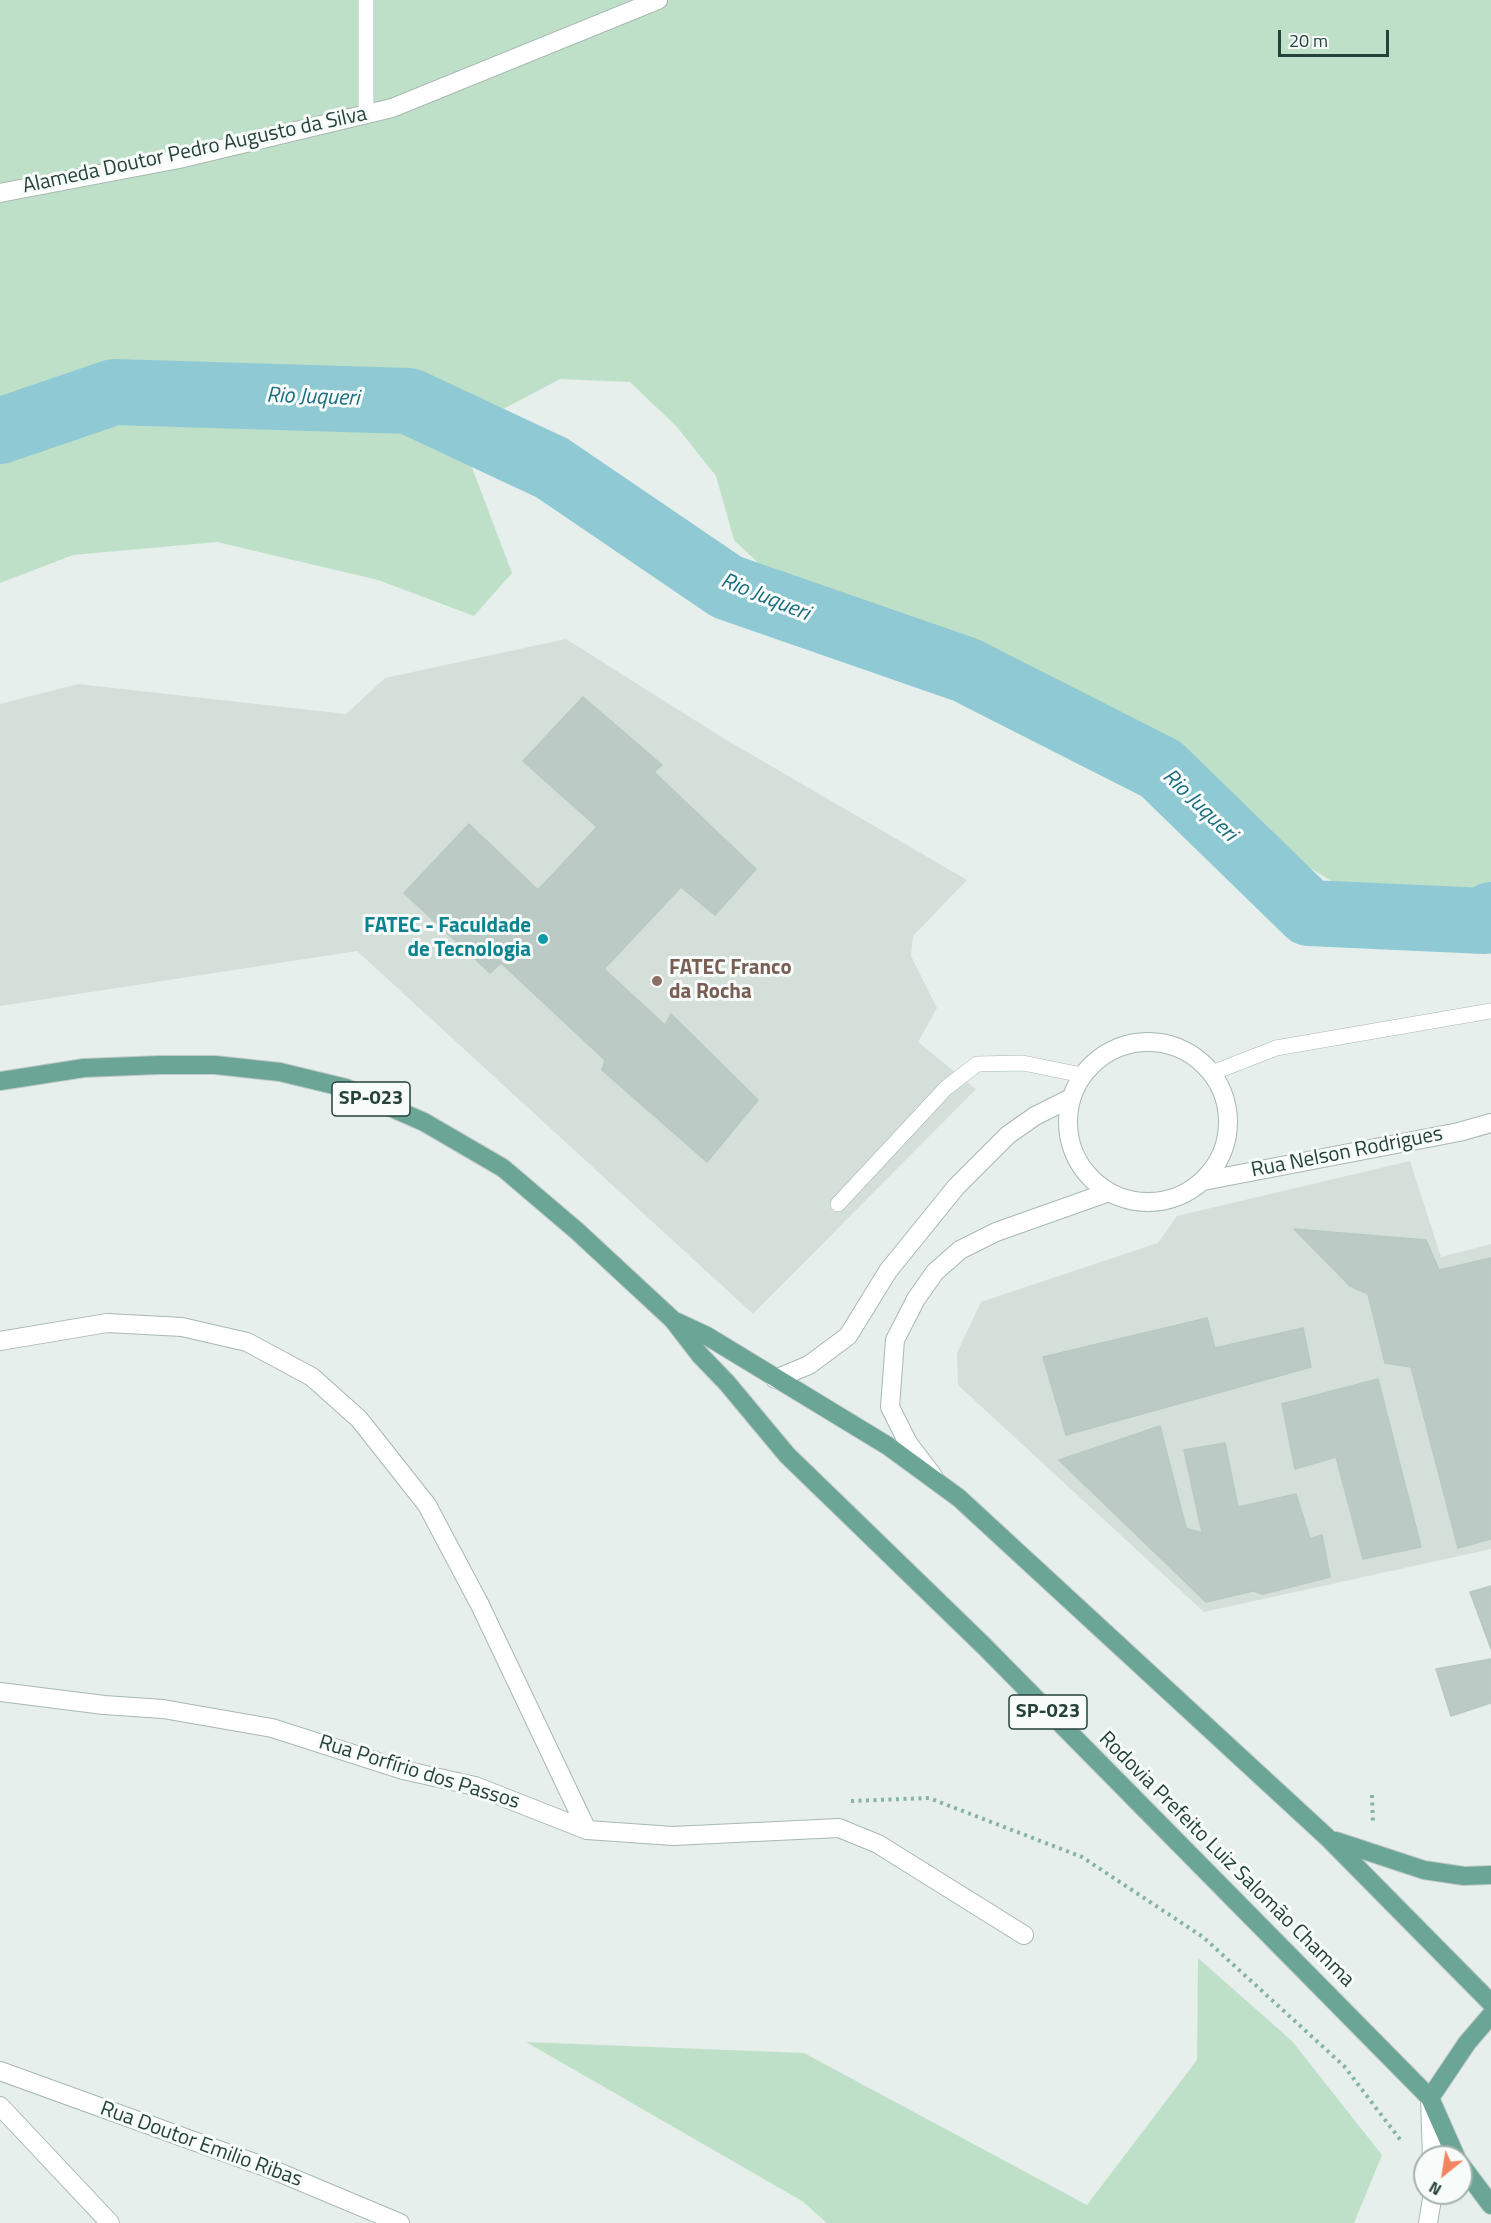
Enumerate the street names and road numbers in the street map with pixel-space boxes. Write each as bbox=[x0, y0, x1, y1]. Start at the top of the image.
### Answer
street label: Alameda Doutor Pedro Augusto da Silva bbox=[21, 102, 369, 200]
road number: SP-023 bbox=[332, 1082, 410, 1116]
street label: Rua Nelson Rodrigues bbox=[1249, 1122, 1445, 1184]
road number: SP-023 bbox=[1009, 1695, 1087, 1729]
street label: Rodovia Prefeito Luiz Salomão Chamma bbox=[1093, 1727, 1359, 1993]
street label: Rua Porfírio dos Passos bbox=[315, 1730, 523, 1816]
street label: Rua Doutor Emilio Ribas bbox=[97, 2097, 305, 2193]

